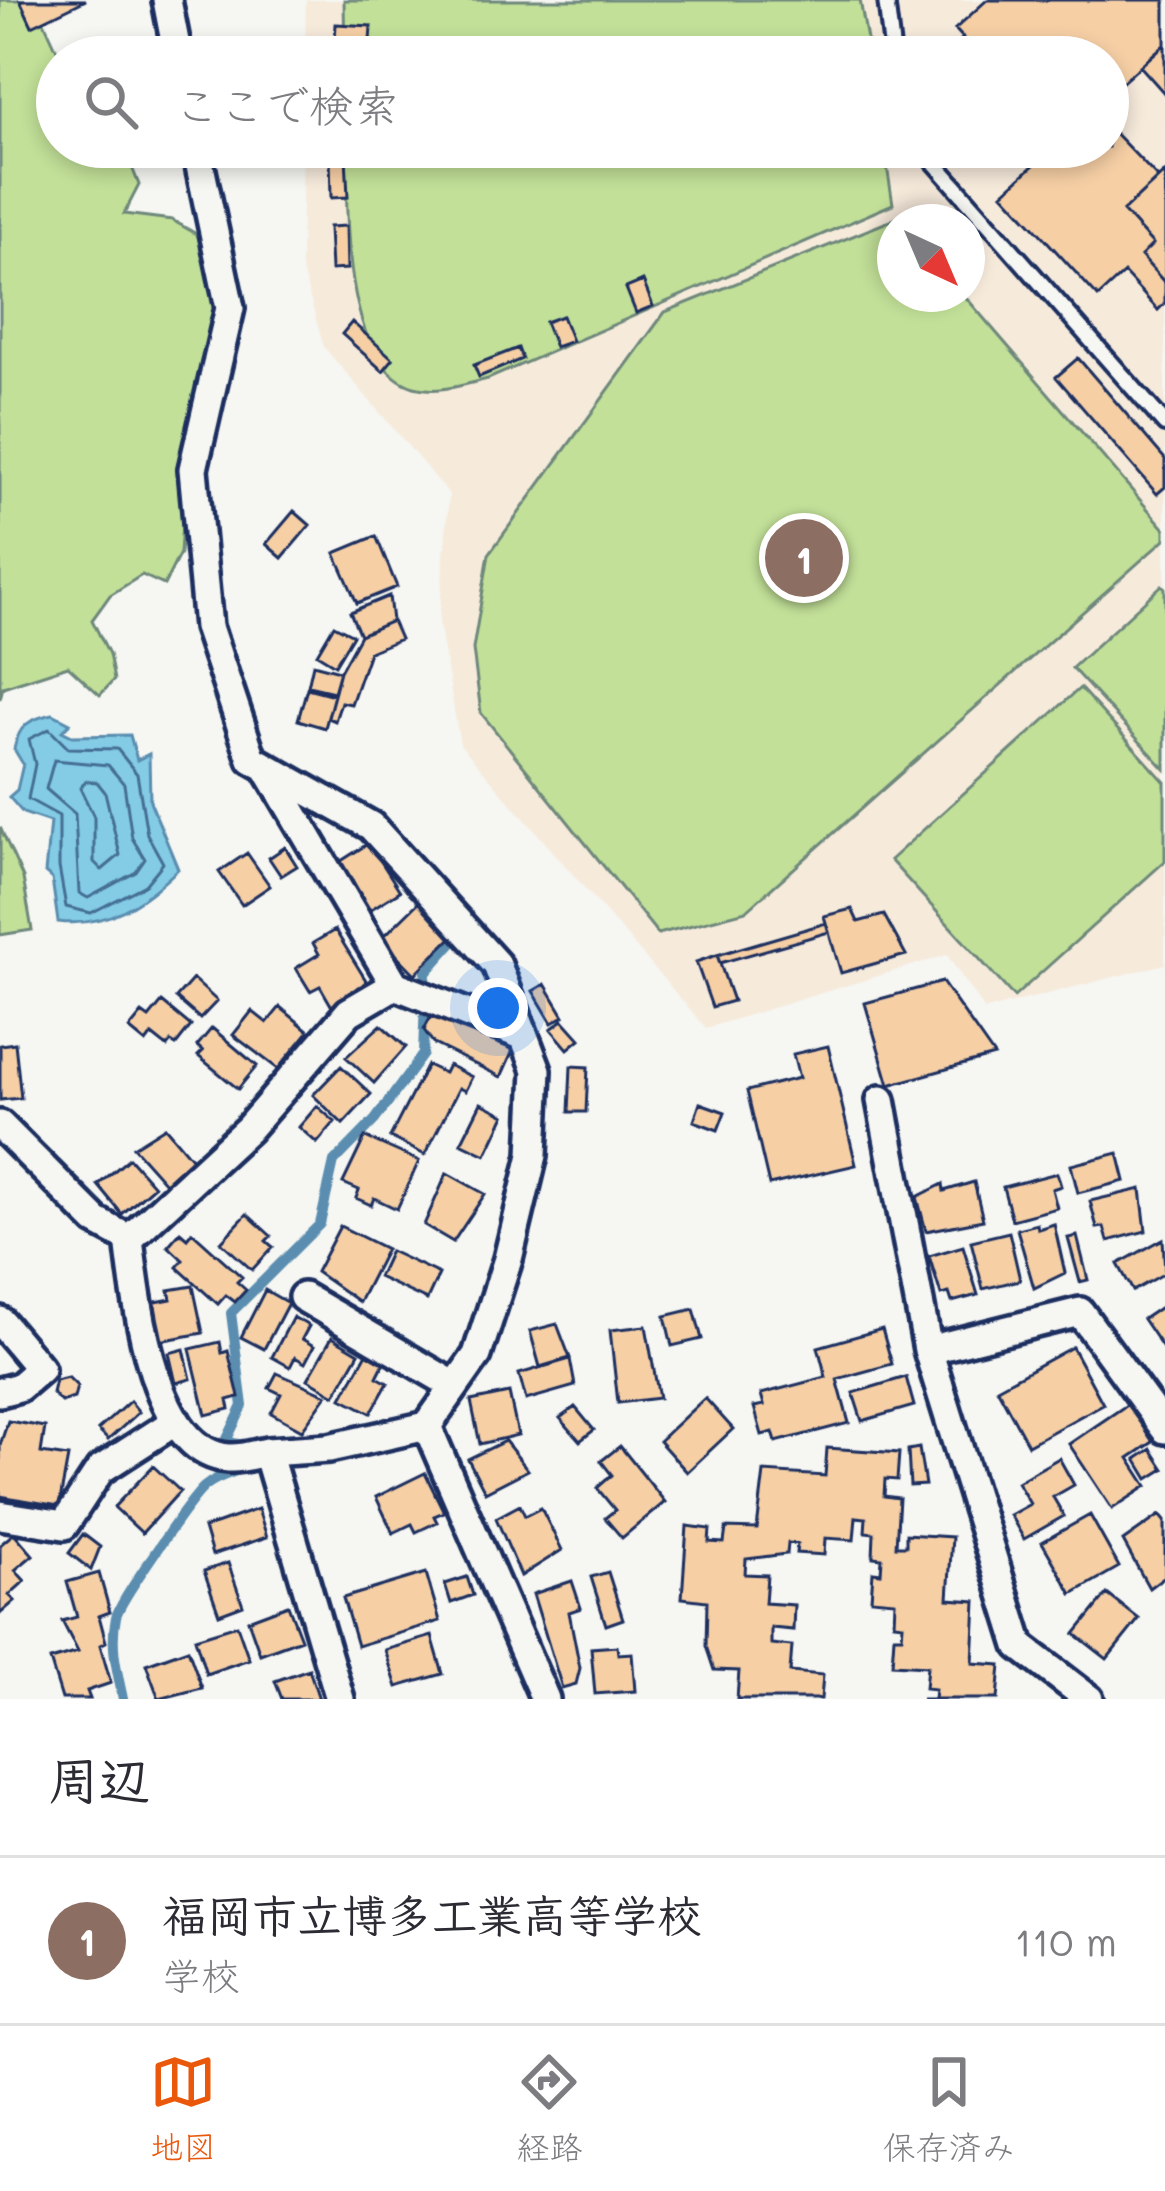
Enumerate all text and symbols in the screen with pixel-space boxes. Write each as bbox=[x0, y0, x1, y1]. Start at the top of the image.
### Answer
search box bbox=[36, 36, 1129, 168]
icon: search bbox=[78, 69, 144, 135]
text: ここで検索 bbox=[174, 75, 399, 133]
north arrow bbox=[877, 204, 985, 312]
pin: 1 bbox=[765, 513, 843, 603]
your location bbox=[468, 978, 528, 1038]
text: 周辺 bbox=[48, 1745, 150, 1812]
text: 福岡市立博多工業高等学校 bbox=[162, 1885, 702, 1943]
text: 1 bbox=[78, 1915, 96, 1966]
text: 110 m bbox=[1015, 1915, 1117, 1966]
text: 学校 bbox=[162, 1949, 240, 2000]
tab: 地図 bbox=[150, 2049, 216, 2169]
tab: 経路 bbox=[516, 2049, 582, 2169]
tab: 保存済み bbox=[883, 2049, 1015, 2169]

